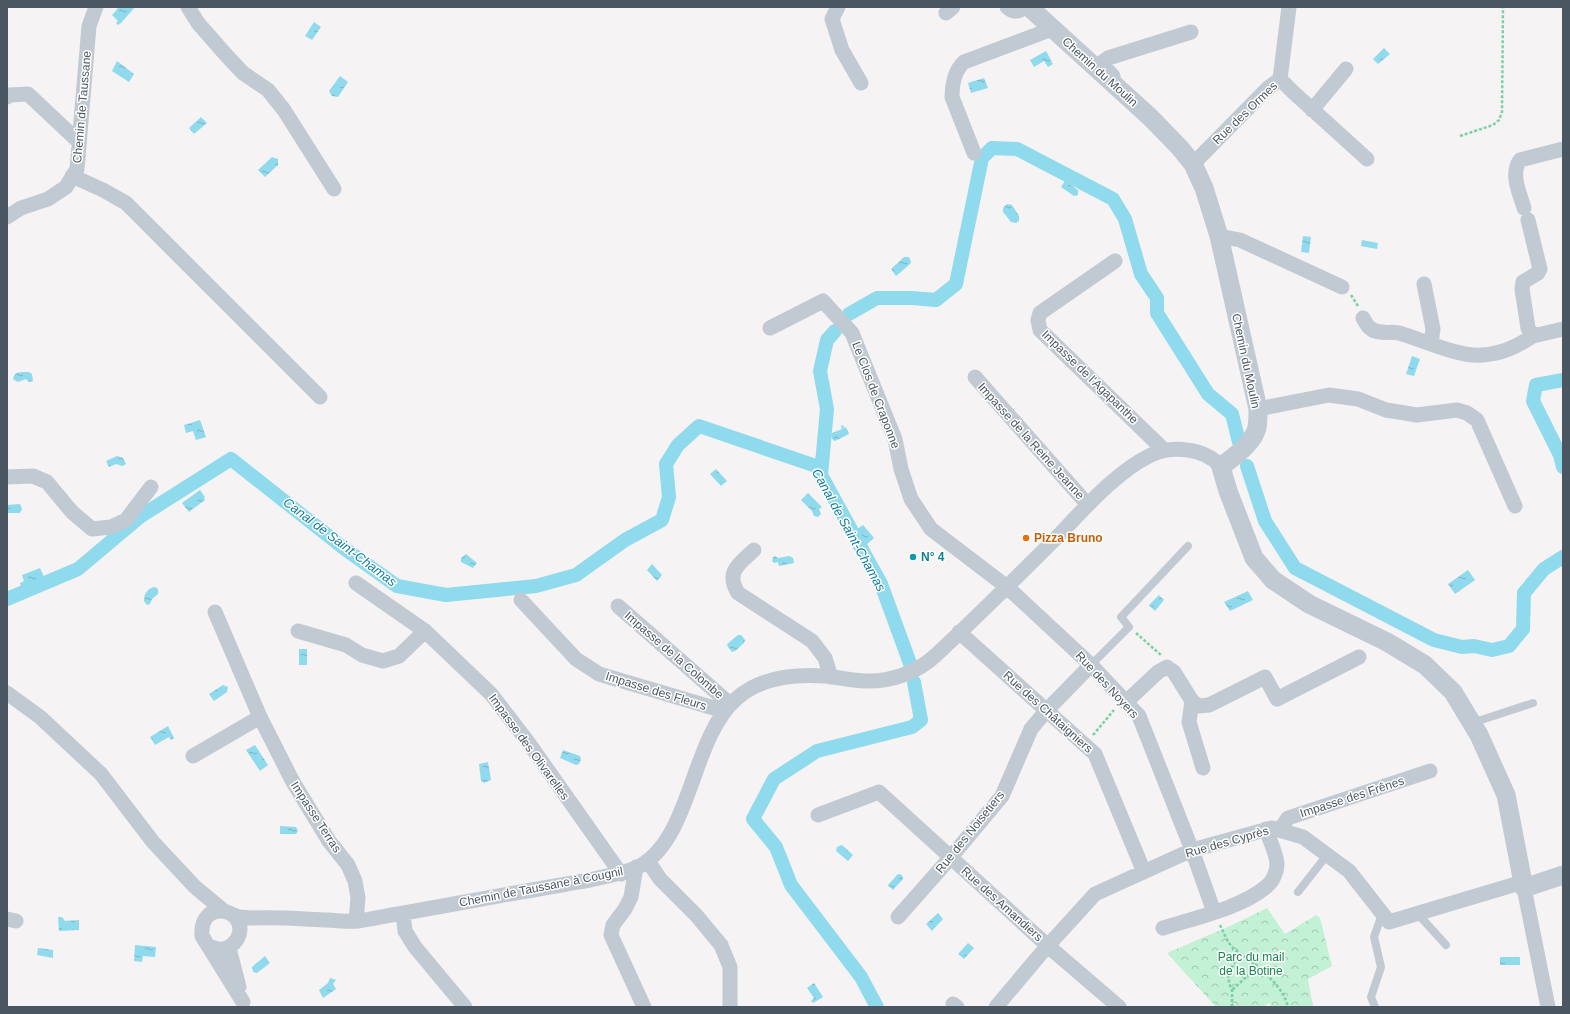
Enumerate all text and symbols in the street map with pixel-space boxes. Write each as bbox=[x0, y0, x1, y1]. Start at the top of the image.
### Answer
street label: Chemin du Moulin bbox=[1059, 34, 1141, 110]
street label: Chemin de Taussane bbox=[70, 50, 94, 164]
street label: Rue des Ormes bbox=[1210, 79, 1280, 147]
street label: Chemin du Moulin bbox=[1229, 312, 1263, 410]
street label: Impasse de l'Agapanthe bbox=[1039, 327, 1141, 427]
street label: Le Clos de Craponne bbox=[849, 340, 903, 451]
street label: Impasse de la Reine Jeanne bbox=[975, 380, 1087, 502]
water label: Canal de Saint-Chamas bbox=[809, 466, 889, 594]
water label: Canal de Saint-Chamas bbox=[280, 494, 400, 590]
place label: Pizza Bruno bbox=[1034, 531, 1103, 545]
marker: Pizza Bruno bbox=[1021, 533, 1031, 543]
place label: N° 4 bbox=[921, 550, 945, 564]
marker: N° 4 bbox=[908, 552, 918, 562]
street label: Impasse de la Colombe bbox=[622, 608, 726, 702]
street label: Rue des Noyers bbox=[1073, 649, 1141, 721]
street label: Rue des Châtaigniers bbox=[1000, 668, 1096, 756]
street label: Impasse des Fleurs bbox=[604, 669, 708, 713]
street label: Impasse des Olivarelles bbox=[486, 691, 572, 803]
street label: Impasse des Frênes bbox=[1298, 774, 1406, 820]
street label: Impasse Terras bbox=[288, 779, 344, 855]
street label: Rue des Noisetiers bbox=[933, 788, 1007, 876]
street label: Rue des Cyprès bbox=[1184, 823, 1270, 861]
street label: Chemin de Taussane à Cougnil bbox=[458, 864, 624, 910]
street label: Rue des Amandiers bbox=[958, 864, 1046, 944]
park label: Parc du mail de la Botine bbox=[1218, 950, 1284, 978]

